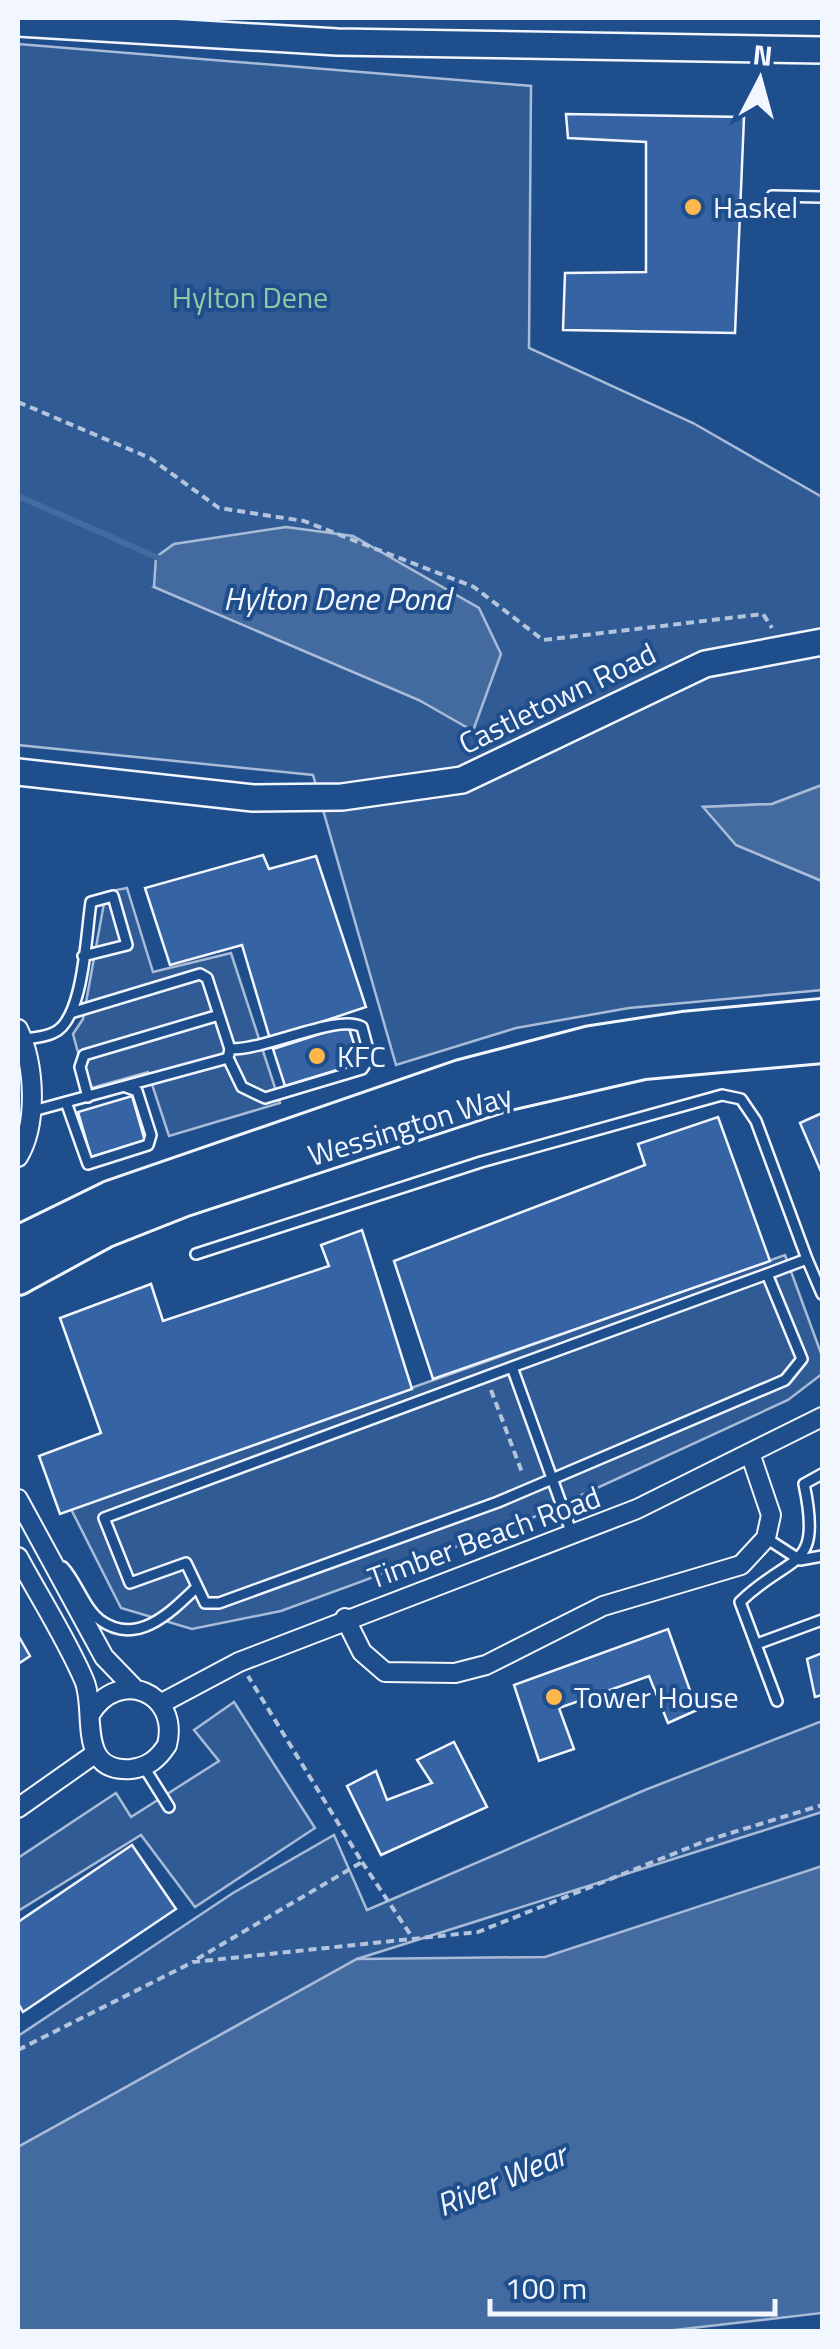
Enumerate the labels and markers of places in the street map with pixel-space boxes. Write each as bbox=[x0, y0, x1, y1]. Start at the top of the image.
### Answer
place label: Haskel bbox=[713, 184, 798, 230]
marker: Haskel bbox=[682, 196, 704, 218]
place label: KFC bbox=[337, 1033, 386, 1079]
marker: KFC bbox=[306, 1045, 328, 1067]
place label: Tower House bbox=[574, 1674, 739, 1720]
marker: Tower House bbox=[543, 1686, 565, 1708]

